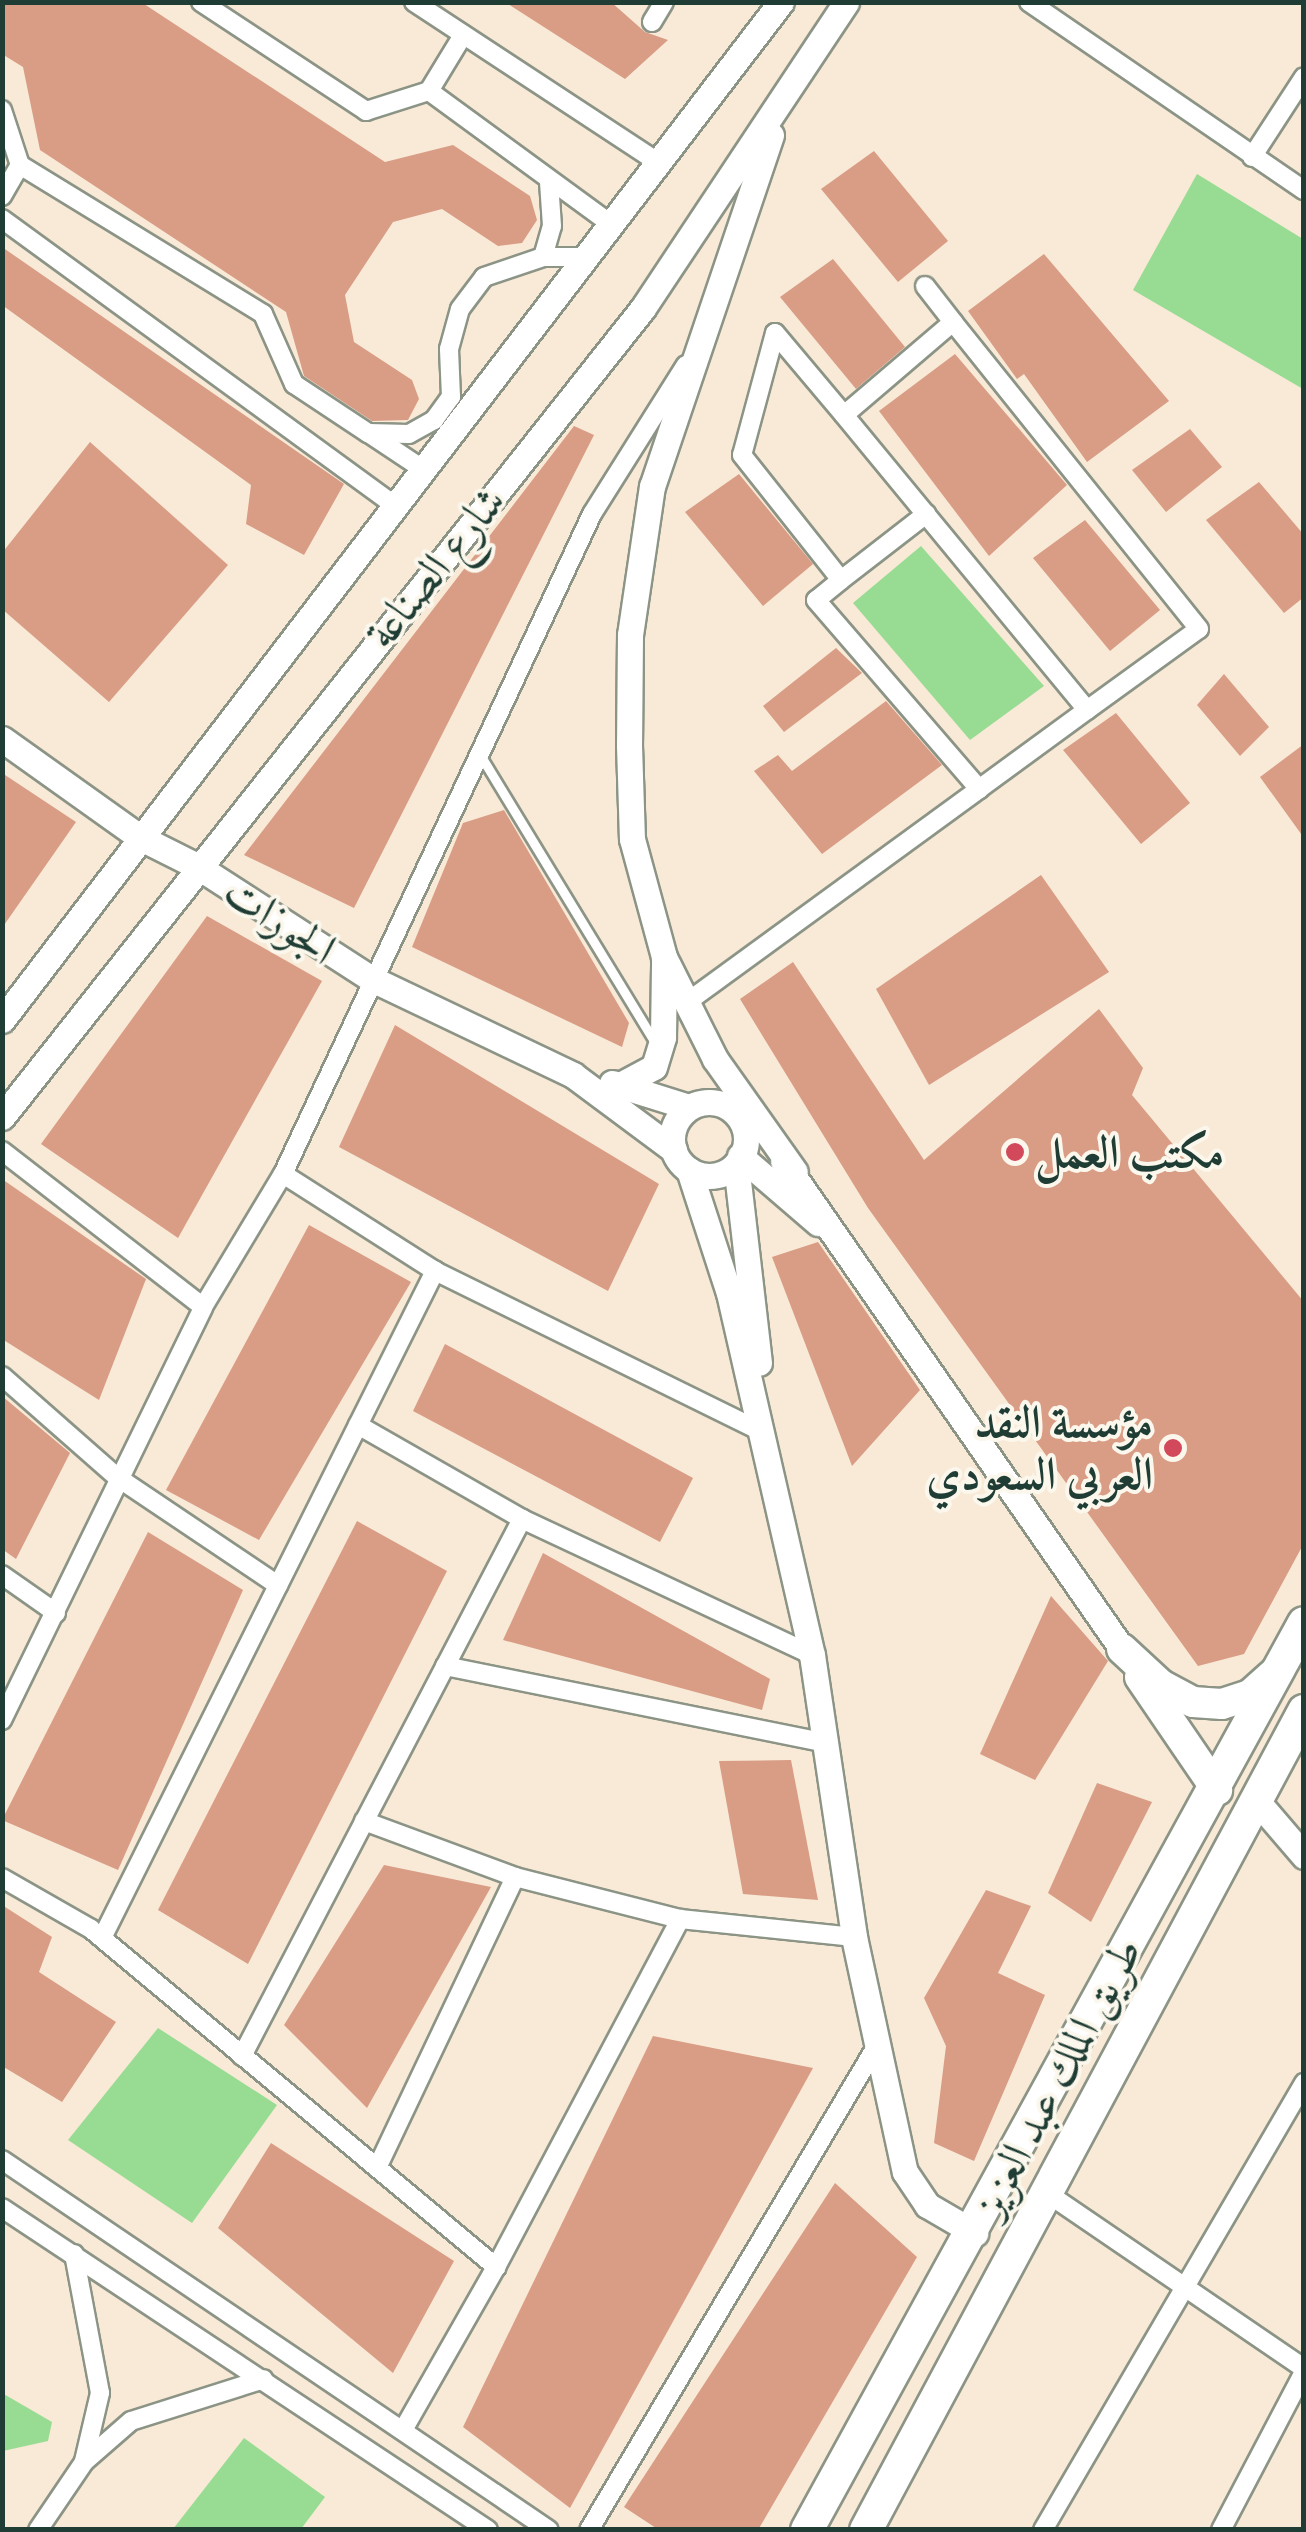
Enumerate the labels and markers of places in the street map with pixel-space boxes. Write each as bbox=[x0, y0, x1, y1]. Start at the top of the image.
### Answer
place label: مكتب العمل bbox=[1035, 1125, 1224, 1179]
marker: مكتب العمل bbox=[1004, 1141, 1026, 1163]
place label: مؤسسة النقد العربي السعودي bbox=[926, 1395, 1153, 1501]
marker: مؤسسة النقد العربي السعودي bbox=[1162, 1437, 1184, 1459]

